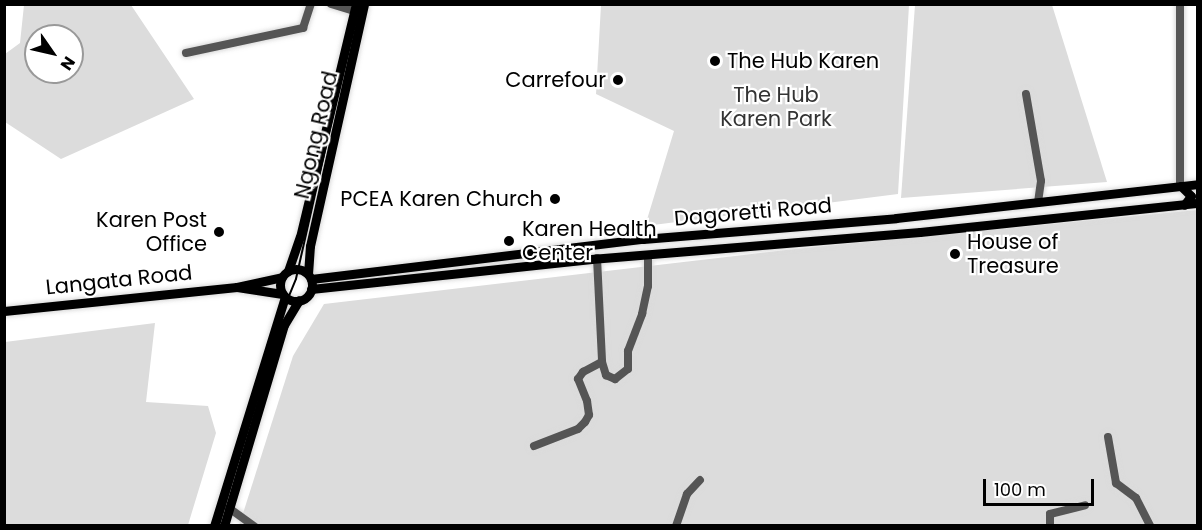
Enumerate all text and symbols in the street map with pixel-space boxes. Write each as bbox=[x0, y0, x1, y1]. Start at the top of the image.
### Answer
north arrow bbox=[24, 24, 84, 84]
place label: The Hub Karen bbox=[727, 48, 879, 74]
text: N bbox=[55, 52, 81, 75]
marker: The Hub Karen bbox=[708, 54, 722, 68]
place label: Carrefour bbox=[505, 67, 606, 93]
street label: Ngong Road bbox=[289, 69, 343, 201]
marker: Carrefour bbox=[611, 73, 625, 87]
park label: The Hub Karen Park bbox=[720, 82, 832, 132]
place label: PCEA Karen Church bbox=[340, 186, 543, 212]
marker: PCEA Karen Church bbox=[548, 192, 562, 206]
street label: Dagoretti Road bbox=[673, 193, 833, 231]
place label: Karen Post Office bbox=[96, 207, 207, 257]
place label: Karen Health Center bbox=[522, 216, 657, 266]
marker: Karen Post Office bbox=[212, 225, 226, 239]
place label: House of Treasure bbox=[967, 229, 1059, 279]
marker: Karen Health Center bbox=[500, 232, 518, 250]
marker: House of Treasure bbox=[948, 247, 962, 261]
street label: Langata Road bbox=[45, 260, 193, 300]
scale bar bbox=[986, 467, 1097, 505]
text: 100 m bbox=[994, 477, 1046, 502]

